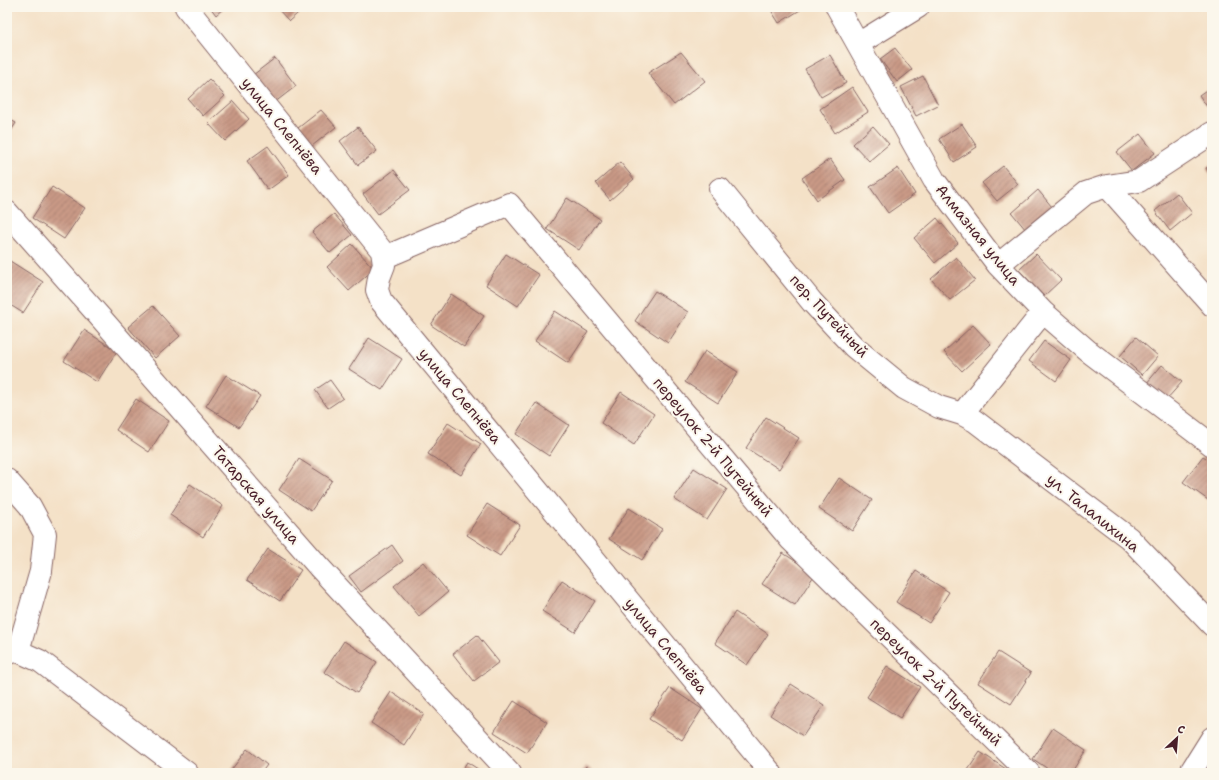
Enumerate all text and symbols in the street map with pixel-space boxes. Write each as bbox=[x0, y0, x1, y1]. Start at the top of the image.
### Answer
street label: улица Слепнёва bbox=[237, 73, 328, 179]
street label: Алмазная улица bbox=[931, 180, 1025, 290]
street label: пер. Путейный bbox=[785, 270, 873, 362]
street label: улица Слепнёва bbox=[414, 344, 506, 449]
street label: переулок 2-й Путейный bbox=[649, 373, 777, 521]
street label: Татарская улица bbox=[208, 442, 305, 549]
street label: ул. Талалихина bbox=[1042, 469, 1144, 557]
street label: улица Слепнёва bbox=[620, 594, 712, 699]
street label: переулок 2-й Путейный bbox=[866, 614, 1006, 751]
north arrow bbox=[1157, 718, 1197, 758]
text: С bbox=[1175, 721, 1188, 738]

